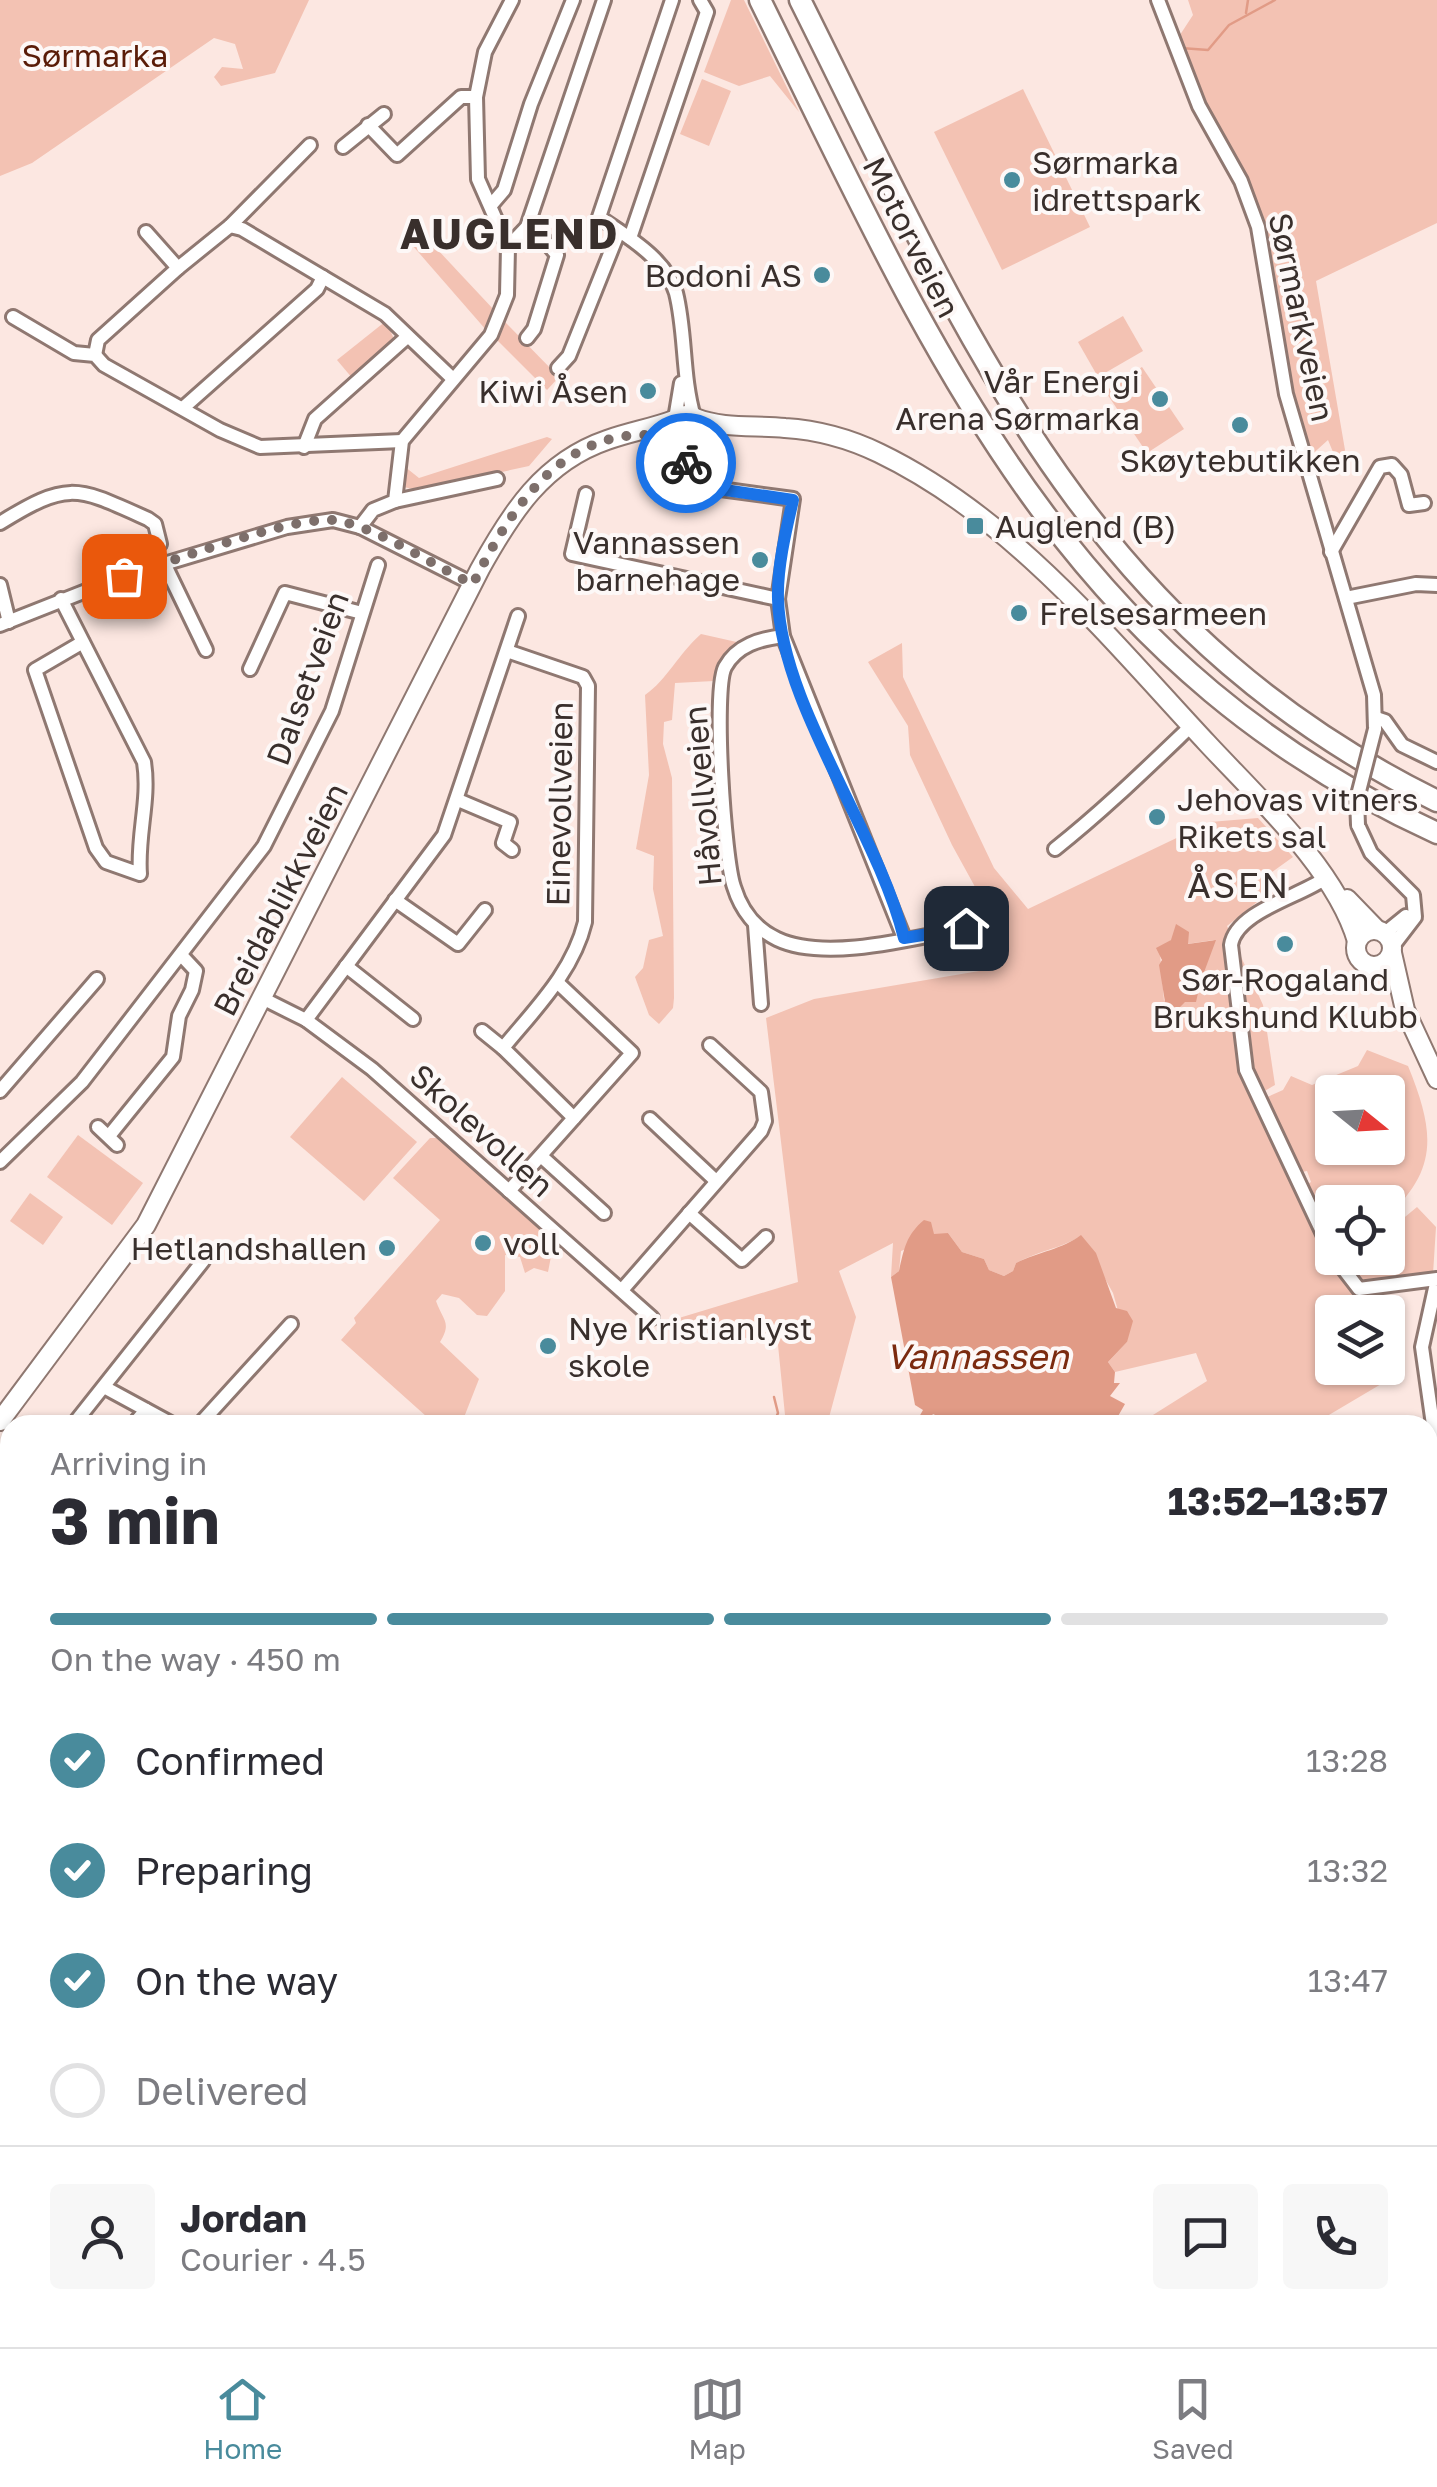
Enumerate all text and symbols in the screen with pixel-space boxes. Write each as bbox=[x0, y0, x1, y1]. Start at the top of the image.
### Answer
park label: Sørmarka bbox=[22, 36, 168, 74]
place label: Sørmarka idrettspark bbox=[1032, 143, 1202, 218]
street label: Motorveien bbox=[855, 150, 969, 324]
marker: Sørmarka idrettspark bbox=[1001, 169, 1023, 191]
district label: AUGLEND bbox=[400, 208, 620, 258]
street label: Sørmarkveien bbox=[1261, 209, 1343, 425]
place label: Bodoni AS bbox=[645, 256, 802, 294]
marker: Bodoni AS bbox=[811, 264, 833, 286]
place label: Vår Energi Arena Sørmarka bbox=[895, 362, 1140, 437]
place label: Kiwi Åsen bbox=[478, 372, 628, 410]
marker: Kiwi Åsen bbox=[637, 380, 659, 402]
marker: Vår Energi Arena Sørmarka bbox=[1149, 388, 1171, 410]
courier bbox=[636, 413, 736, 513]
marker: Skøytebutikken bbox=[1229, 414, 1251, 436]
icon: bike bbox=[659, 436, 714, 491]
place label: Skøytebutikken bbox=[1119, 441, 1361, 479]
place label: Auglend (B) bbox=[995, 507, 1176, 545]
marker: Auglend (B) bbox=[964, 515, 986, 537]
place label: Vannassen barnehage bbox=[573, 523, 740, 598]
pin bbox=[82, 534, 167, 619]
icon: bag bbox=[97, 549, 152, 604]
marker: Vannassen barnehage bbox=[749, 549, 771, 571]
street label: Dalsetveien bbox=[258, 586, 356, 770]
place label: Frelsesarmeen bbox=[1039, 594, 1267, 632]
marker: Frelsesarmeen bbox=[1008, 602, 1030, 624]
street label: Einevollveien bbox=[538, 701, 580, 907]
street label: Håvollveien bbox=[675, 704, 729, 888]
street label: Breidablikkveien bbox=[205, 776, 355, 1022]
place label: Jehovas vitners Rikets sal bbox=[1177, 780, 1419, 855]
marker: Jehovas vitners Rikets sal bbox=[1146, 806, 1168, 828]
district label: ÅSEN bbox=[1187, 864, 1291, 906]
pin bbox=[924, 886, 1009, 971]
icon: home bbox=[939, 901, 994, 956]
marker: Sør-Rogaland Brukshund Klubb bbox=[1274, 933, 1296, 955]
place label: Sør-Rogaland Brukshund Klubb bbox=[1152, 960, 1418, 1035]
street label: Skolevollen bbox=[402, 1056, 562, 1204]
north arrow bbox=[1315, 1075, 1405, 1165]
map controls bbox=[1315, 1075, 1405, 1385]
button: locate bbox=[1315, 1185, 1405, 1275]
place label: voll bbox=[503, 1224, 560, 1262]
place label: Hetlandshallen bbox=[131, 1229, 367, 1267]
marker: voll bbox=[472, 1232, 494, 1254]
marker: Hetlandshallen bbox=[376, 1237, 398, 1259]
button: layers bbox=[1315, 1295, 1405, 1385]
place label: Nye Kristianlyst skole bbox=[568, 1309, 813, 1384]
marker: Nye Kristianlyst skole bbox=[537, 1335, 559, 1357]
water label: Vannassen bbox=[886, 1335, 1070, 1377]
text: Arriving in bbox=[50, 1444, 207, 1482]
text: 13:52–13:57 bbox=[1168, 1478, 1388, 1523]
text: 3 min bbox=[50, 1480, 220, 1558]
text: On the way · 450 m bbox=[50, 1640, 341, 1678]
icon: check bbox=[50, 1733, 105, 1788]
text: Confirmed bbox=[135, 1738, 325, 1783]
text: 13:28 bbox=[1306, 1741, 1388, 1779]
icon: check bbox=[50, 1843, 105, 1898]
text: Preparing bbox=[135, 1848, 313, 1893]
text: 13:32 bbox=[1307, 1851, 1388, 1889]
icon: check bbox=[50, 1953, 105, 2008]
text: On the way bbox=[135, 1958, 338, 2003]
text: 13:47 bbox=[1308, 1961, 1388, 1999]
text: Delivered bbox=[135, 2068, 308, 2113]
button: person bbox=[50, 2184, 155, 2289]
button: chat bbox=[1153, 2184, 1258, 2289]
button: phone bbox=[1283, 2184, 1388, 2289]
text: Jordan bbox=[180, 2195, 307, 2240]
text: Courier · 4.5 bbox=[180, 2240, 366, 2278]
tab: Home bbox=[203, 2372, 282, 2465]
tab: Map bbox=[689, 2372, 746, 2465]
tab: Saved bbox=[1152, 2372, 1234, 2465]

